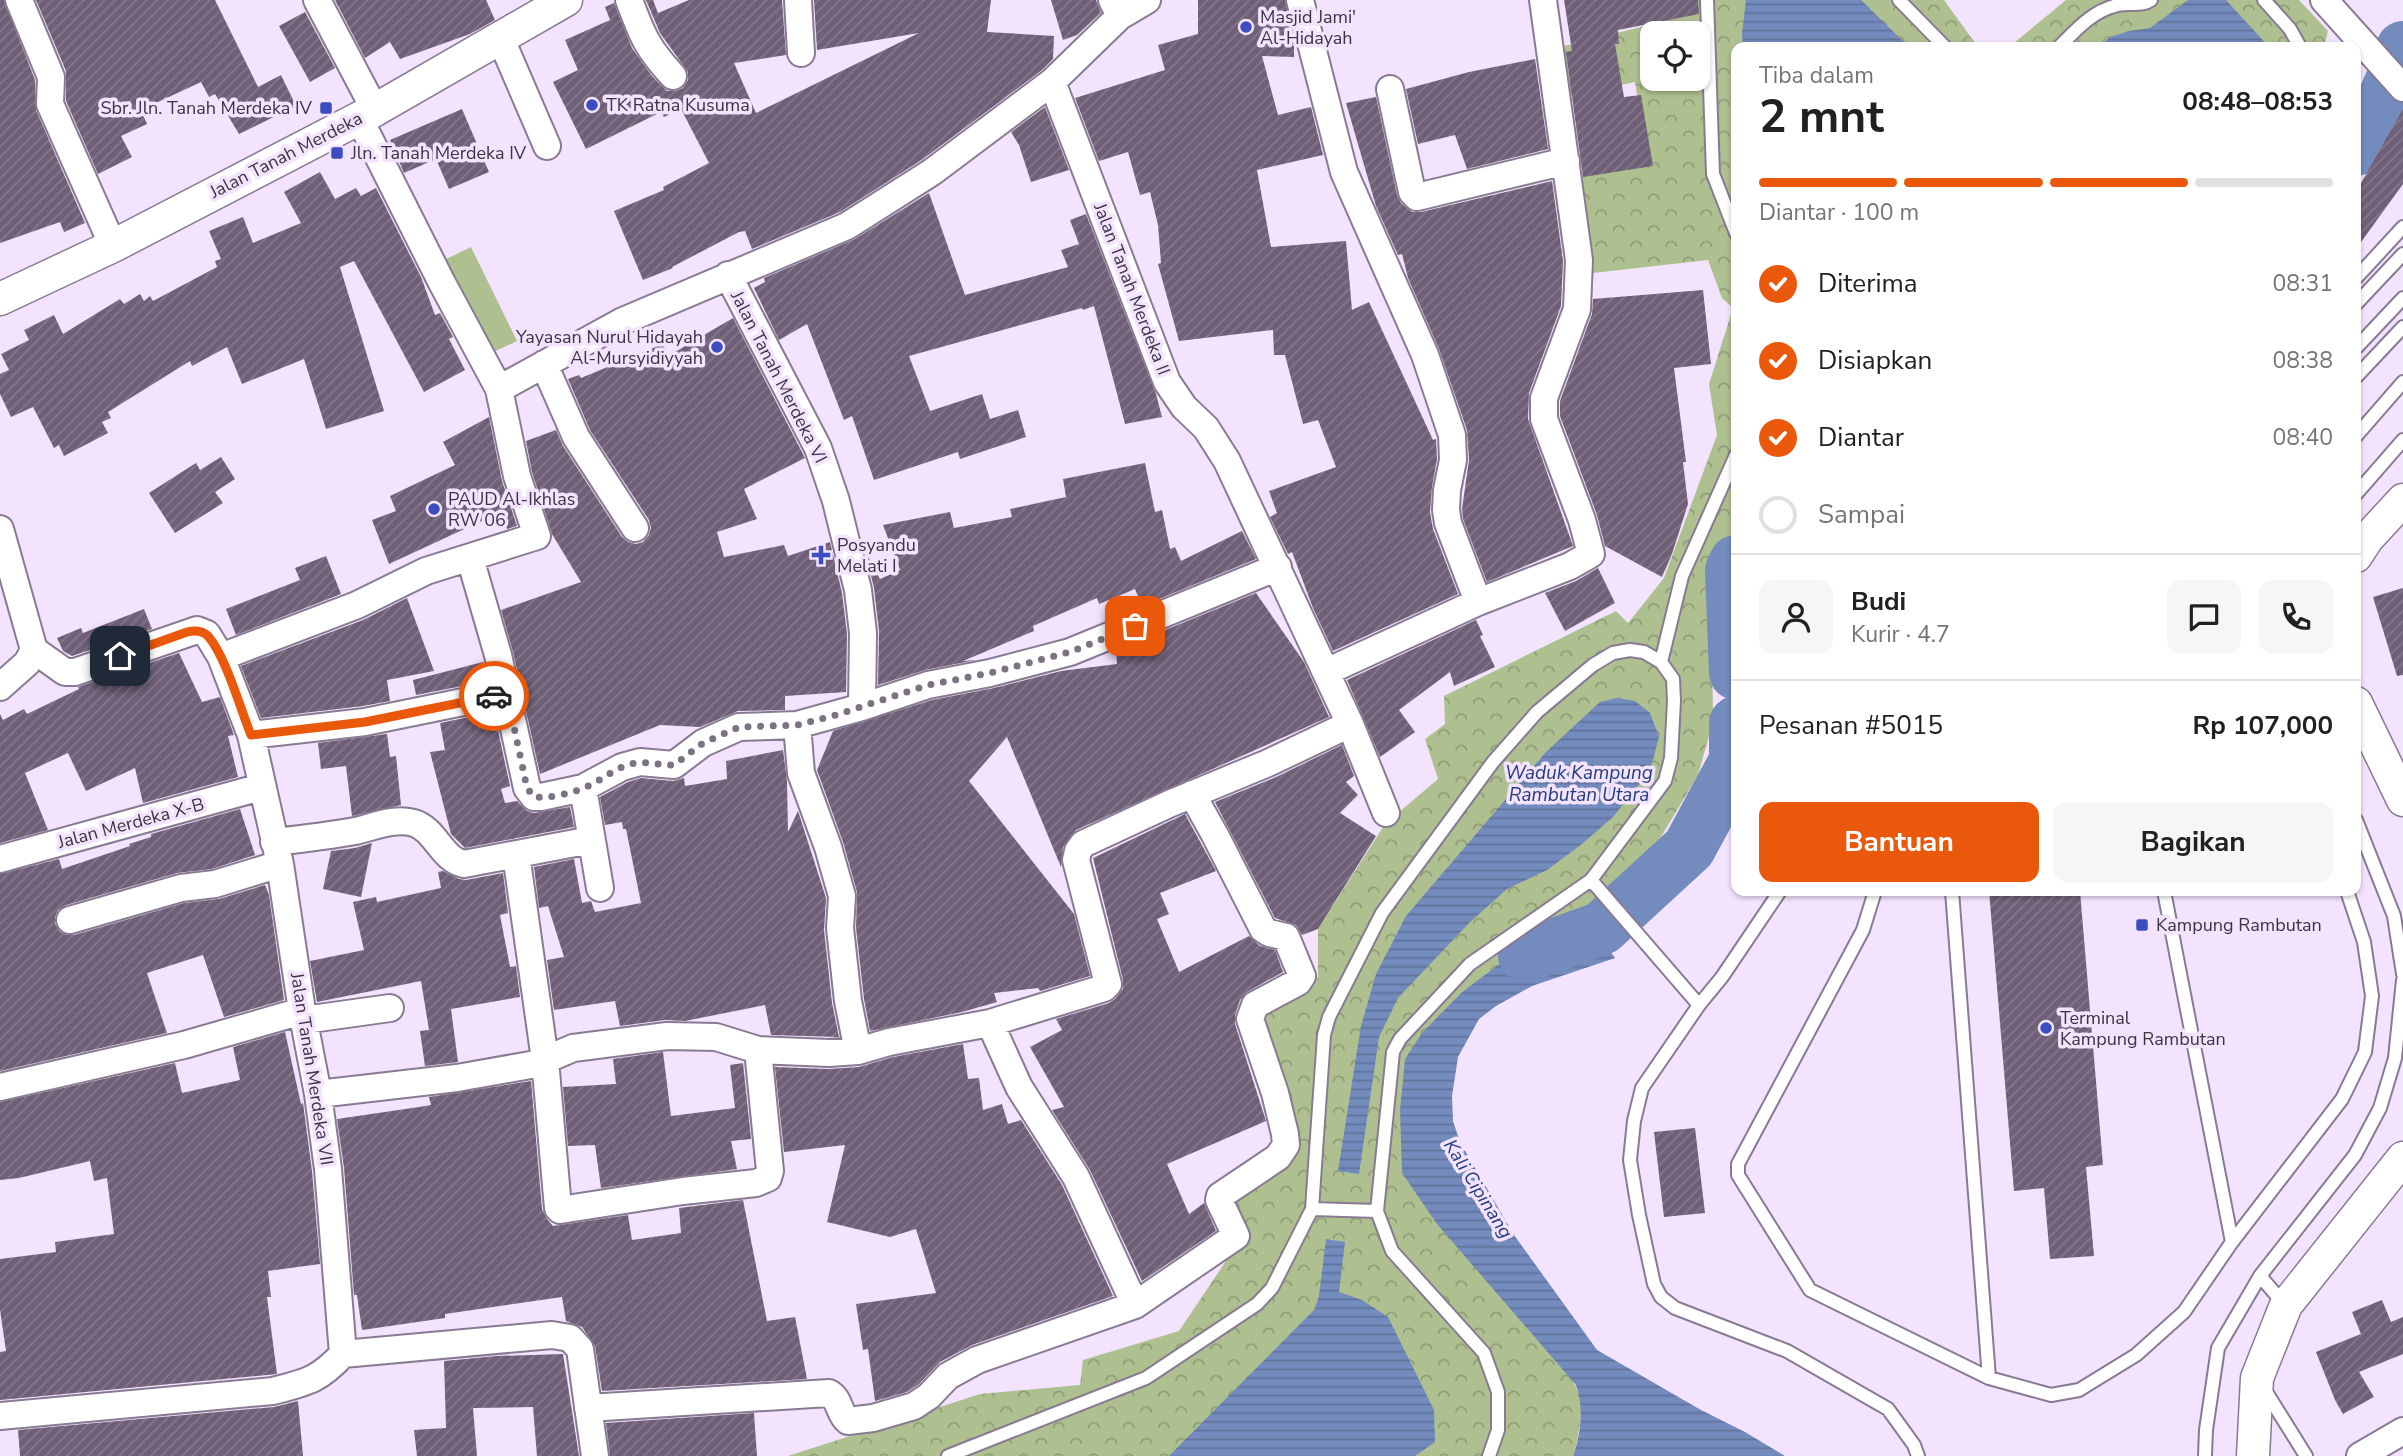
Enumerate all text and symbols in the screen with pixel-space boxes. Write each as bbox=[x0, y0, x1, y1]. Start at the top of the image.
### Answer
place label: Masjid Jami' Al-Hidayah bbox=[1260, 5, 1356, 50]
marker: Masjid Jami' Al-Hidayah bbox=[1238, 19, 1254, 35]
map controls bbox=[1640, 21, 1710, 91]
button: locate bbox=[1640, 21, 1710, 91]
text: Tiba dalam bbox=[1759, 60, 1874, 91]
text: 08:48–08:53 bbox=[2182, 84, 2333, 119]
text: 2 mnt bbox=[1759, 85, 1884, 148]
place label: TK Ratna Kusuma bbox=[606, 93, 750, 117]
place label: Sbr. Jln. Tanah Merdeka IV bbox=[100, 96, 313, 120]
marker: TK Ratna Kusuma bbox=[584, 97, 600, 113]
marker: Sbr. Jln. Tanah Merdeka IV bbox=[318, 100, 334, 116]
street label: Jalan Tanah Merdeka bbox=[205, 106, 367, 204]
place label: Jln. Tanah Merdeka IV bbox=[350, 141, 527, 165]
marker: Jln. Tanah Merdeka IV bbox=[329, 145, 345, 161]
text: Diantar · 100 m bbox=[1759, 197, 1919, 228]
street label: Jalan Tanah Merdeka II bbox=[1088, 199, 1176, 378]
icon: check bbox=[1759, 265, 1797, 303]
text: Diterima bbox=[1818, 266, 1918, 301]
text: 08:31 bbox=[2273, 268, 2333, 299]
street label: Jalan Tanah Merdeka VI bbox=[725, 286, 833, 467]
place label: Yayasan Nurul Hidayah Al-Mursyidiyyah bbox=[515, 325, 703, 370]
marker: Yayasan Nurul Hidayah Al-Mursyidiyyah bbox=[709, 339, 725, 355]
icon: check bbox=[1759, 342, 1797, 380]
text: Disiapkan bbox=[1818, 343, 1932, 378]
text: 08:38 bbox=[2273, 345, 2333, 376]
icon: check bbox=[1759, 419, 1797, 457]
text: Diantar bbox=[1818, 420, 1904, 455]
text: 08:40 bbox=[2273, 422, 2333, 453]
place label: PAUD Al-Ikhlas RW 06 bbox=[448, 487, 576, 532]
text: Sampai bbox=[1818, 497, 1905, 532]
marker: PAUD Al-Ikhlas RW 06 bbox=[426, 501, 442, 517]
place label: Posyandu Melati I bbox=[837, 533, 916, 578]
marker: Posyandu Melati I bbox=[811, 545, 831, 565]
button: person bbox=[1759, 580, 1833, 654]
button: chat bbox=[2167, 580, 2241, 654]
button: phone bbox=[2259, 580, 2333, 654]
text: Budi bbox=[1851, 584, 1906, 619]
pin bbox=[1105, 596, 1165, 656]
icon: bag bbox=[1116, 607, 1154, 645]
text: Kurir · 4.7 bbox=[1851, 619, 1950, 650]
pin bbox=[90, 626, 150, 686]
icon: home bbox=[101, 637, 139, 675]
courier bbox=[459, 661, 529, 731]
icon: car bbox=[475, 677, 513, 715]
text: Pesanan #5015 bbox=[1759, 708, 1943, 743]
text: Rp 107,000 bbox=[2192, 708, 2333, 743]
water label: Waduk Kampung Rambutan Utara bbox=[1505, 760, 1653, 808]
street label: Jalan Merdeka X-B bbox=[54, 792, 207, 854]
button: Bantuan bbox=[1759, 802, 2039, 882]
button: Bagikan bbox=[2053, 802, 2333, 882]
place label: Kampung Rambutan bbox=[2156, 913, 2322, 937]
marker: Kampung Rambutan bbox=[2134, 917, 2150, 933]
street label: Jalan Tanah Merdeka VII bbox=[285, 970, 339, 1167]
place label: Terminal Kampung Rambutan bbox=[2060, 1006, 2226, 1051]
marker: Terminal Kampung Rambutan bbox=[2038, 1020, 2054, 1036]
water label: Kali Cipinang bbox=[1437, 1134, 1519, 1244]

